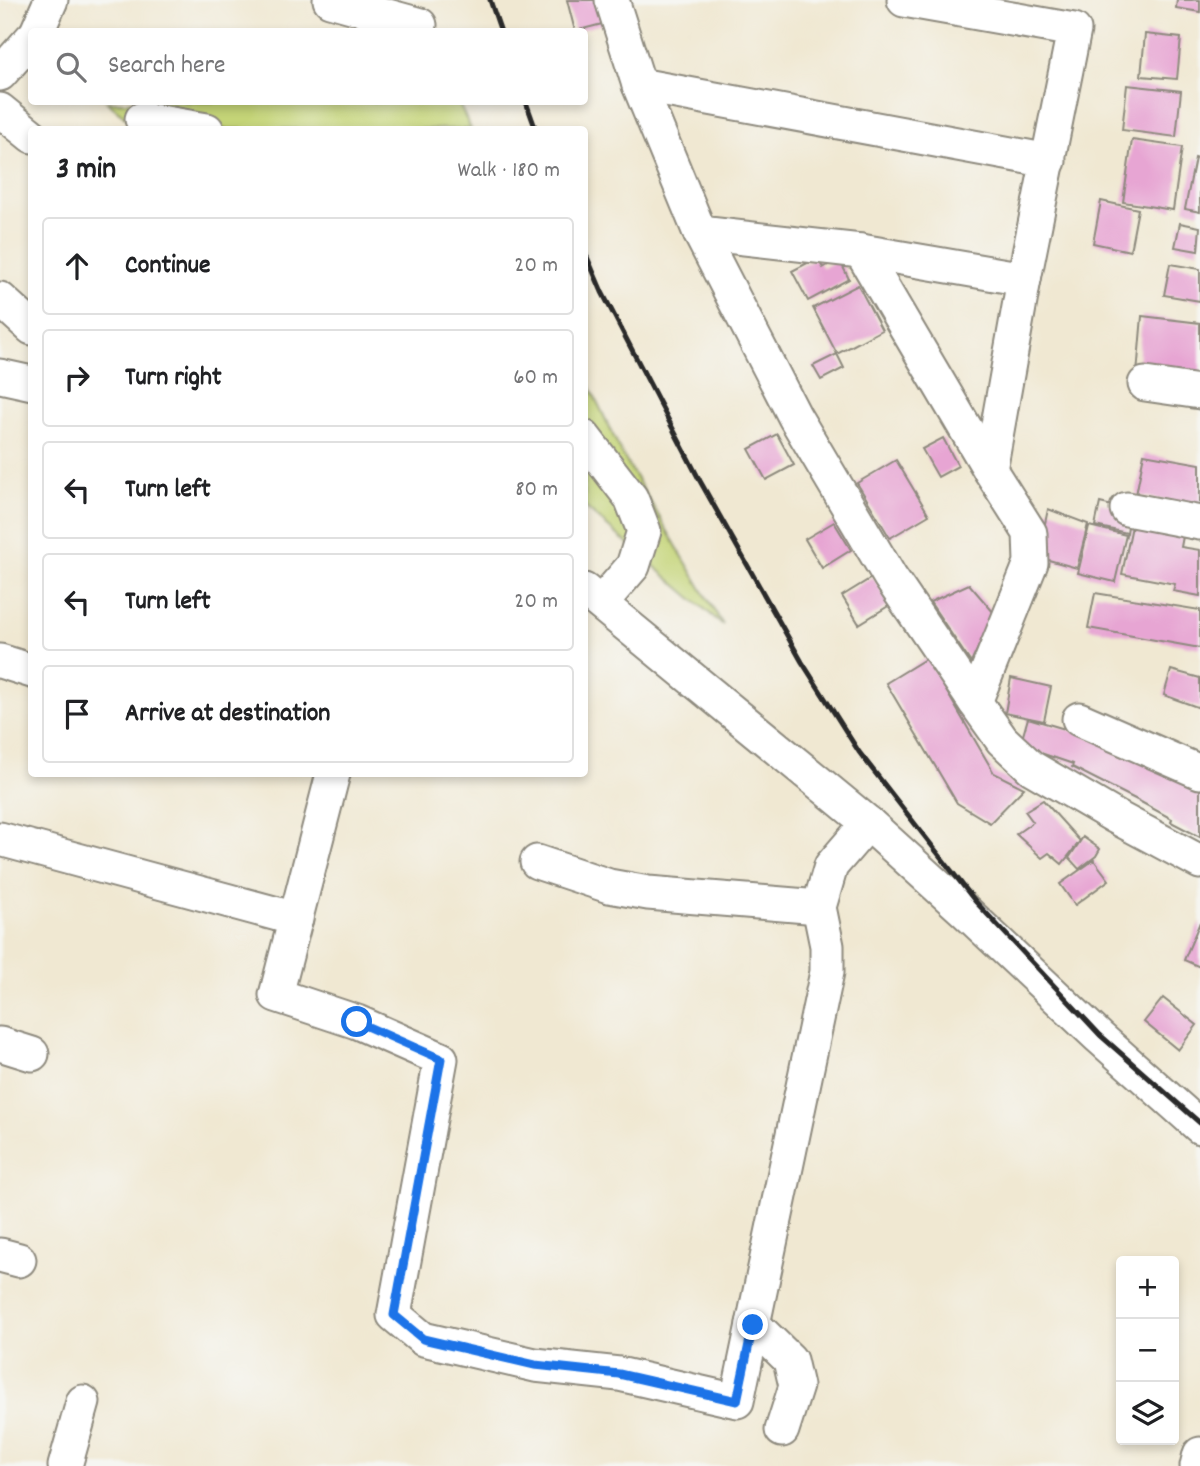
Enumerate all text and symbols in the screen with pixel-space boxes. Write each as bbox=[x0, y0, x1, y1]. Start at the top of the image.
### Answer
search box bbox=[28, 28, 588, 105]
icon: search bbox=[52, 48, 90, 86]
text: Search here bbox=[108, 48, 226, 85]
text: 3 min bbox=[56, 150, 116, 193]
text: Walk · 180 m bbox=[457, 155, 560, 188]
icon: ahead bbox=[58, 247, 96, 285]
text: Continue bbox=[125, 248, 210, 285]
text: 20 m bbox=[514, 250, 558, 283]
icon: right bbox=[58, 359, 96, 397]
text: Turn right bbox=[125, 360, 222, 397]
text: 60 m bbox=[513, 362, 558, 395]
icon: left bbox=[58, 471, 96, 509]
text: Turn left bbox=[125, 472, 211, 509]
text: 80 m bbox=[515, 474, 558, 507]
icon: left bbox=[58, 583, 96, 621]
text: Turn left bbox=[125, 584, 211, 621]
text: 20 m bbox=[514, 586, 558, 619]
icon: arrive bbox=[58, 695, 96, 733]
text: Arrive at destination bbox=[125, 696, 330, 733]
route start bbox=[341, 1006, 372, 1037]
map controls bbox=[1116, 1256, 1179, 1445]
button: + bbox=[1116, 1256, 1179, 1319]
route end bbox=[737, 1309, 768, 1340]
button: − bbox=[1116, 1319, 1179, 1382]
button: layers bbox=[1116, 1382, 1179, 1445]

